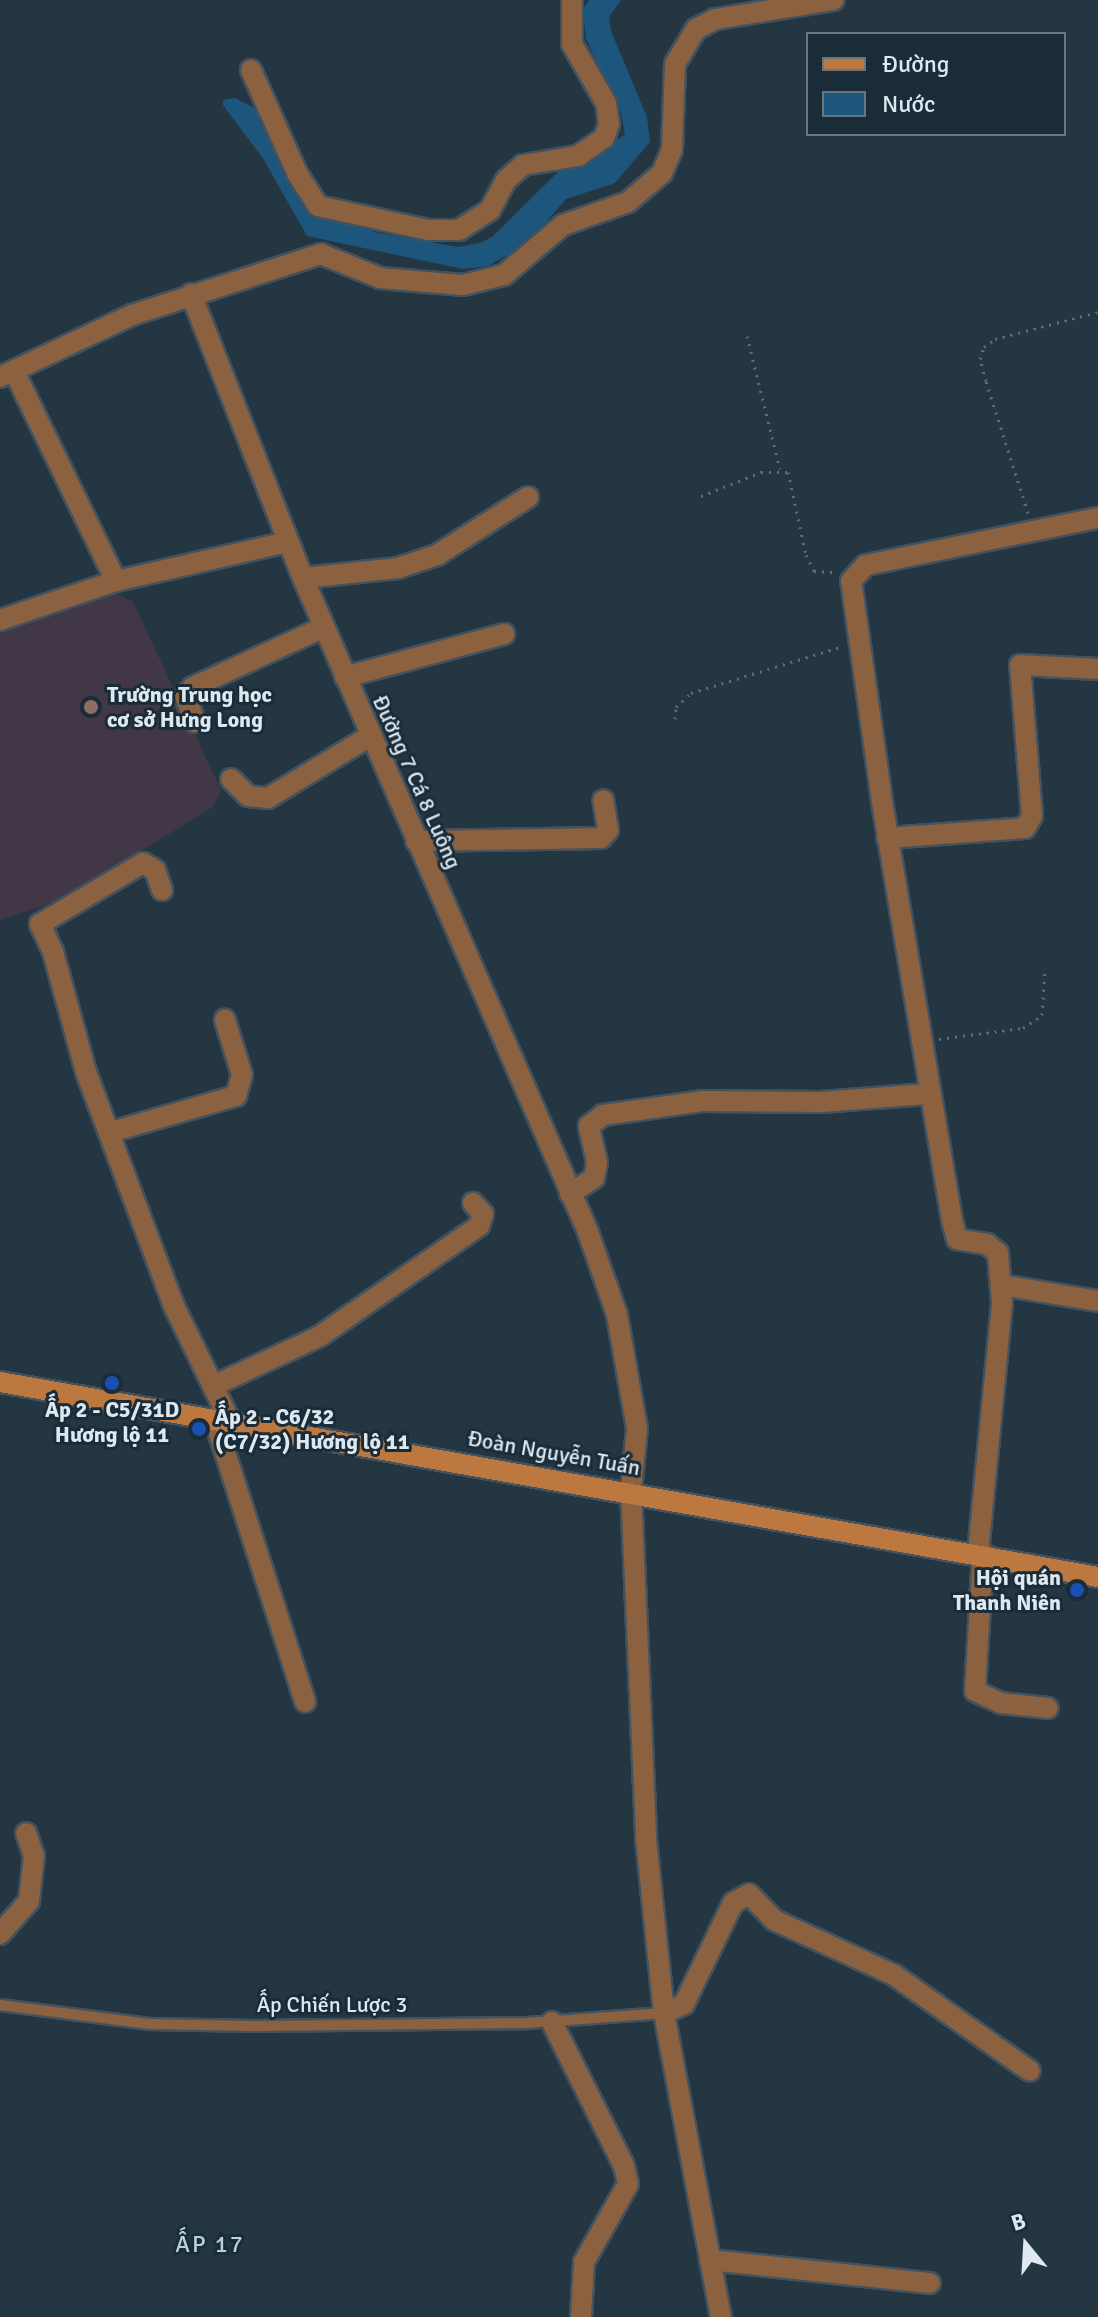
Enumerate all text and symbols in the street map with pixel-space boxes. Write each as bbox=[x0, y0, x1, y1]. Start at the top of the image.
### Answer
legend bbox=[806, 32, 1066, 136]
text: Đường bbox=[882, 49, 949, 79]
text: Nước bbox=[882, 89, 935, 119]
place label: Trường Trung học cơ sở Hưng Long bbox=[107, 681, 272, 732]
street label: Đường 7 Cá 8 Luông bbox=[367, 691, 467, 873]
marker: Trường Trung học cơ sở Hưng Long bbox=[82, 698, 100, 716]
marker: Ấp 2 - C5/31D Hương lộ 11 bbox=[103, 1374, 121, 1392]
place label: Ấp 2 - C5/31D Hương lộ 11 bbox=[45, 1396, 179, 1448]
place label: Ấp 2 - C6/32 (C7/32) Hương lộ 11 bbox=[215, 1403, 410, 1454]
marker: Ấp 2 - C6/32 (C7/32) Hương lộ 11 bbox=[190, 1420, 208, 1438]
street label: Đoàn Nguyễn Tuấn bbox=[466, 1425, 642, 1481]
place label: Hội quán Thanh Niên bbox=[953, 1564, 1061, 1616]
marker: Hội quán Thanh Niên bbox=[1068, 1581, 1086, 1599]
street label: Ấp Chiến Lược 3 bbox=[257, 1992, 407, 2018]
north arrow bbox=[986, 2205, 1066, 2285]
text: B bbox=[1008, 2207, 1029, 2237]
district label: ẤP 17 bbox=[175, 2231, 245, 2259]

